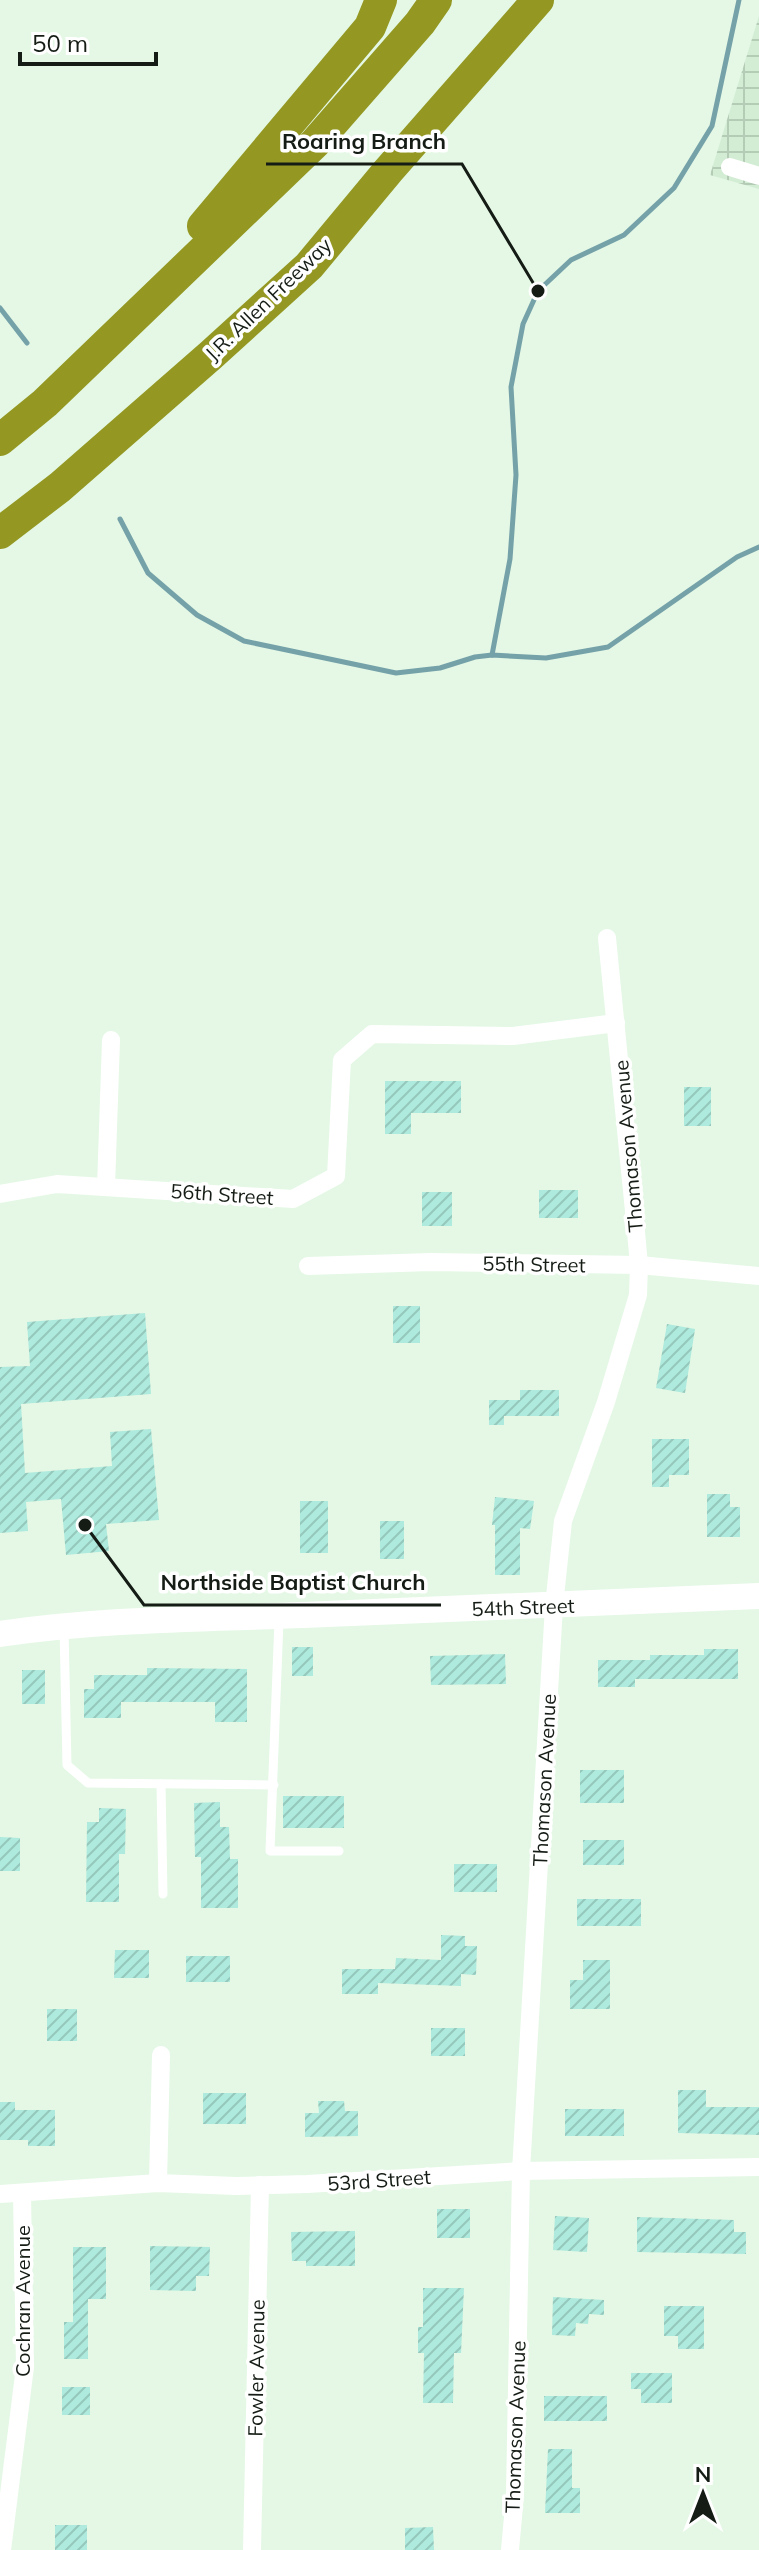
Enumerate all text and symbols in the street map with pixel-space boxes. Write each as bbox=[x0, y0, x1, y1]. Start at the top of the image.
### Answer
scale bar bbox=[20, 16, 156, 66]
text: 50 m bbox=[32, 28, 88, 58]
callout: Roaring Branch bbox=[266, 118, 462, 164]
text: Roaring Branch bbox=[282, 127, 446, 155]
street label: J.R. Allen Freeway bbox=[200, 232, 337, 366]
street label: Thomason Avenue bbox=[608, 1059, 648, 1233]
street label: 56th Street bbox=[170, 1178, 274, 1210]
street label: 55th Street bbox=[482, 1251, 586, 1277]
callout: Northside Baptist Church bbox=[144, 1559, 441, 1605]
text: Northside Baptist Church bbox=[161, 1568, 425, 1596]
street label: 54th Street bbox=[471, 1593, 575, 1621]
street label: Thomason Avenue bbox=[527, 1693, 561, 1867]
street label: 53rd Street bbox=[326, 2164, 432, 2196]
street label: Cochran Avenue bbox=[10, 2225, 35, 2377]
street label: Fowler Avenue bbox=[242, 2299, 270, 2437]
street label: Thomason Avenue bbox=[499, 2340, 531, 2514]
north arrow bbox=[663, 2454, 743, 2534]
text: N bbox=[695, 2460, 711, 2488]

